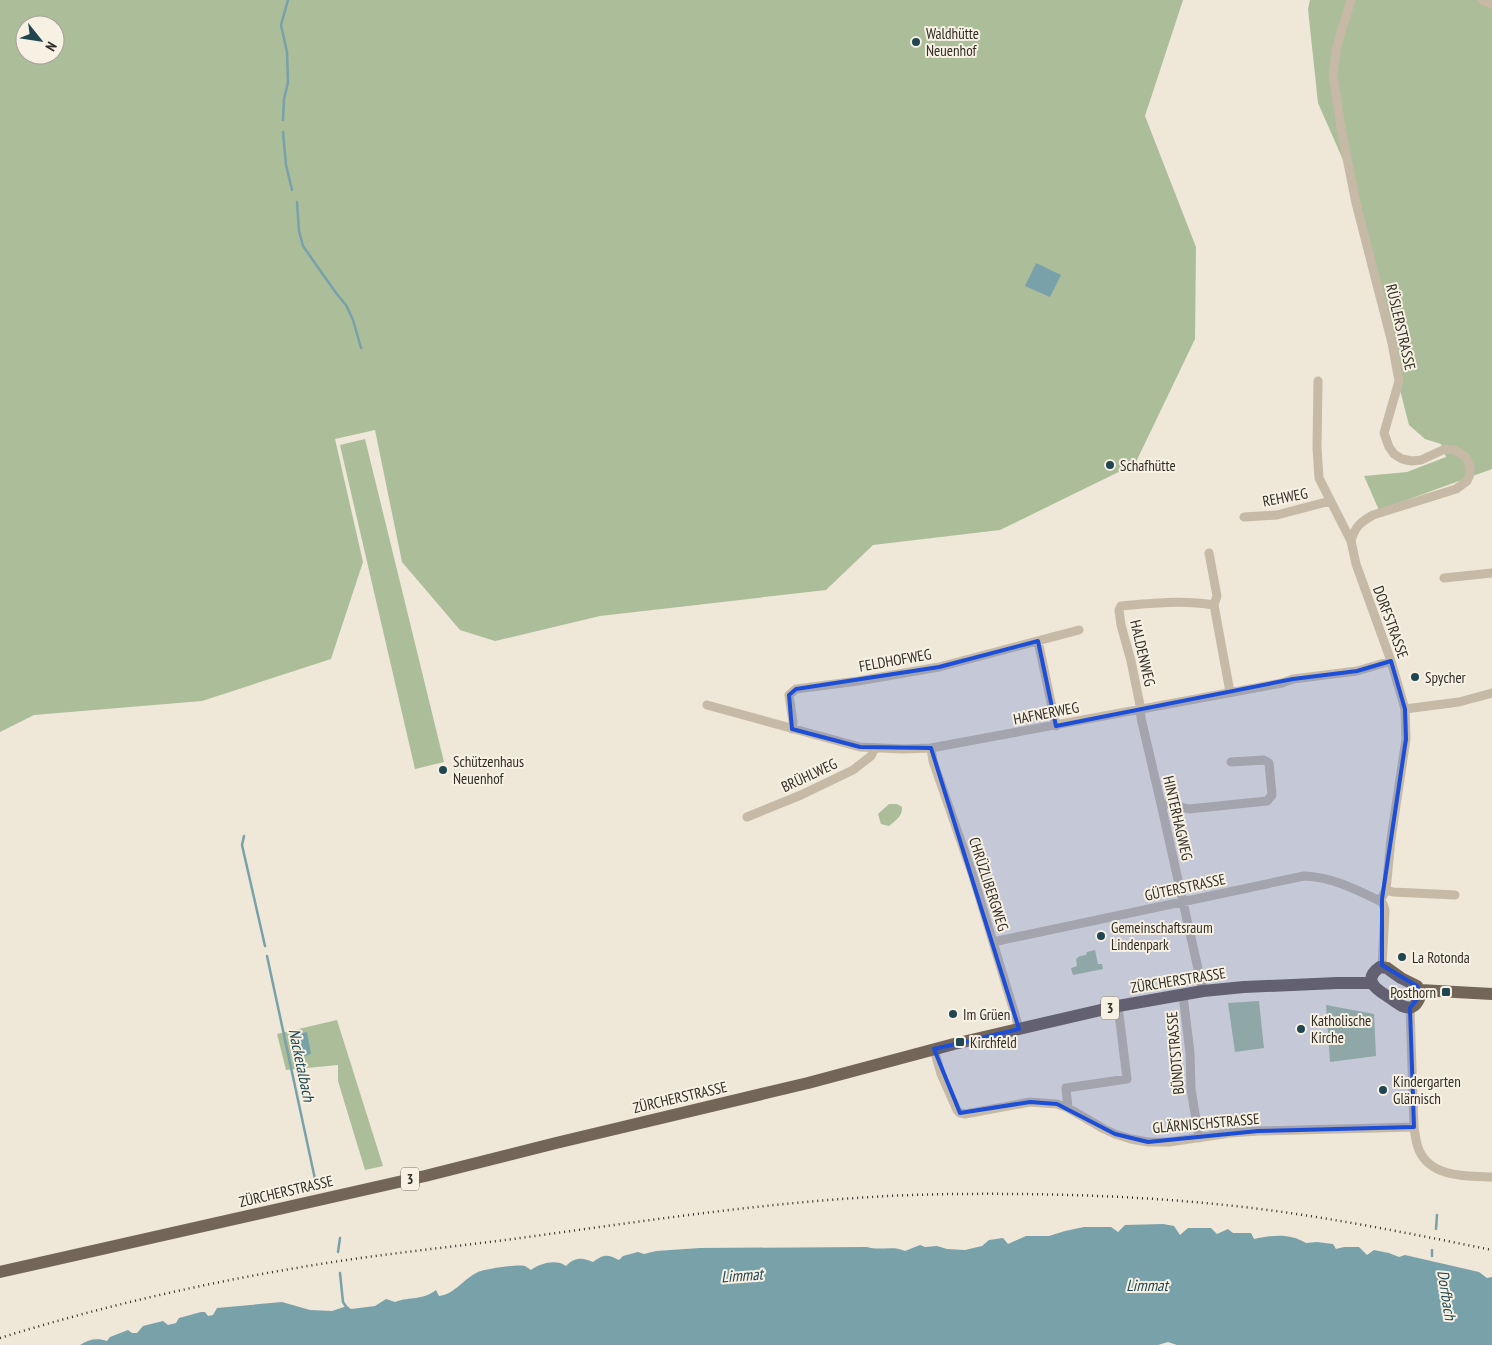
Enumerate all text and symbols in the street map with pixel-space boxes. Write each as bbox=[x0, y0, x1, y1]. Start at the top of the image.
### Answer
north arrow bbox=[15, 15, 65, 65]
place label: Waldhütte Neuenhof bbox=[926, 24, 979, 60]
marker: Waldhütte Neuenhof bbox=[910, 36, 922, 48]
text: N bbox=[42, 39, 61, 54]
street label: RÜSLERSTRASSE bbox=[1382, 282, 1420, 372]
place label: Schafhütte bbox=[1120, 456, 1176, 475]
marker: Schafhütte bbox=[1104, 459, 1116, 471]
street label: REHWEG bbox=[1261, 483, 1309, 511]
street label: DORFSTRASSE bbox=[1369, 583, 1413, 661]
street label: HALDENWEG bbox=[1126, 618, 1160, 688]
street label: FELDHOFWEG bbox=[857, 644, 933, 676]
place label: Spycher bbox=[1425, 668, 1467, 687]
marker: Spycher bbox=[1409, 671, 1421, 683]
street label: HAFNERWEG bbox=[1012, 697, 1080, 729]
place label: Schützenhaus Neuenhof bbox=[453, 752, 524, 788]
street label: BRÜHLWEG bbox=[778, 754, 840, 796]
marker: Schützenhaus Neuenhof bbox=[437, 764, 449, 776]
street label: HINTERHAGWEG bbox=[1159, 774, 1197, 862]
street label: CHRÜZLIBERGWEG bbox=[965, 835, 1013, 933]
street label: GÜTERSTRASSE bbox=[1143, 869, 1227, 905]
place label: Gemeinschaftsraum Lindenpark bbox=[1111, 918, 1213, 954]
marker: Gemeinschaftsraum Lindenpark bbox=[1095, 930, 1107, 942]
place label: La Rotonda bbox=[1412, 948, 1470, 967]
marker: La Rotonda bbox=[1396, 951, 1408, 963]
street label: ZÜRCHERSTRASSE bbox=[1129, 963, 1227, 997]
place label: Posthorn bbox=[1390, 983, 1436, 1002]
marker: Posthorn bbox=[1440, 986, 1452, 998]
road number: 3 bbox=[1101, 996, 1119, 1020]
place label: Im Grüen bbox=[963, 1005, 1010, 1024]
marker: Im Grüen bbox=[947, 1008, 959, 1020]
street label: BÜNDTSTRASSE bbox=[1162, 1011, 1188, 1095]
place label: Katholische Kirche bbox=[1311, 1011, 1371, 1047]
marker: Katholische Kirche bbox=[1295, 1023, 1307, 1035]
water label: Nacketalbach bbox=[285, 1027, 320, 1104]
place label: Kirchfeld bbox=[970, 1033, 1017, 1052]
marker: Kirchfeld bbox=[954, 1036, 966, 1048]
place label: Kindergarten Glärnisch bbox=[1393, 1072, 1461, 1108]
street label: ZÜRCHERSTRASSE bbox=[631, 1077, 729, 1117]
marker: Kindergarten Glärnisch bbox=[1377, 1084, 1389, 1096]
street label: GLÄRNISCHSTRASSE bbox=[1152, 1109, 1260, 1137]
road number: 3 bbox=[401, 1168, 419, 1190]
street label: ZÜRCHERSTRASSE bbox=[237, 1171, 335, 1211]
water label: Limmat bbox=[720, 1263, 765, 1286]
water label: Dorfbach bbox=[1433, 1269, 1461, 1322]
water label: Limmat bbox=[1126, 1275, 1169, 1295]

